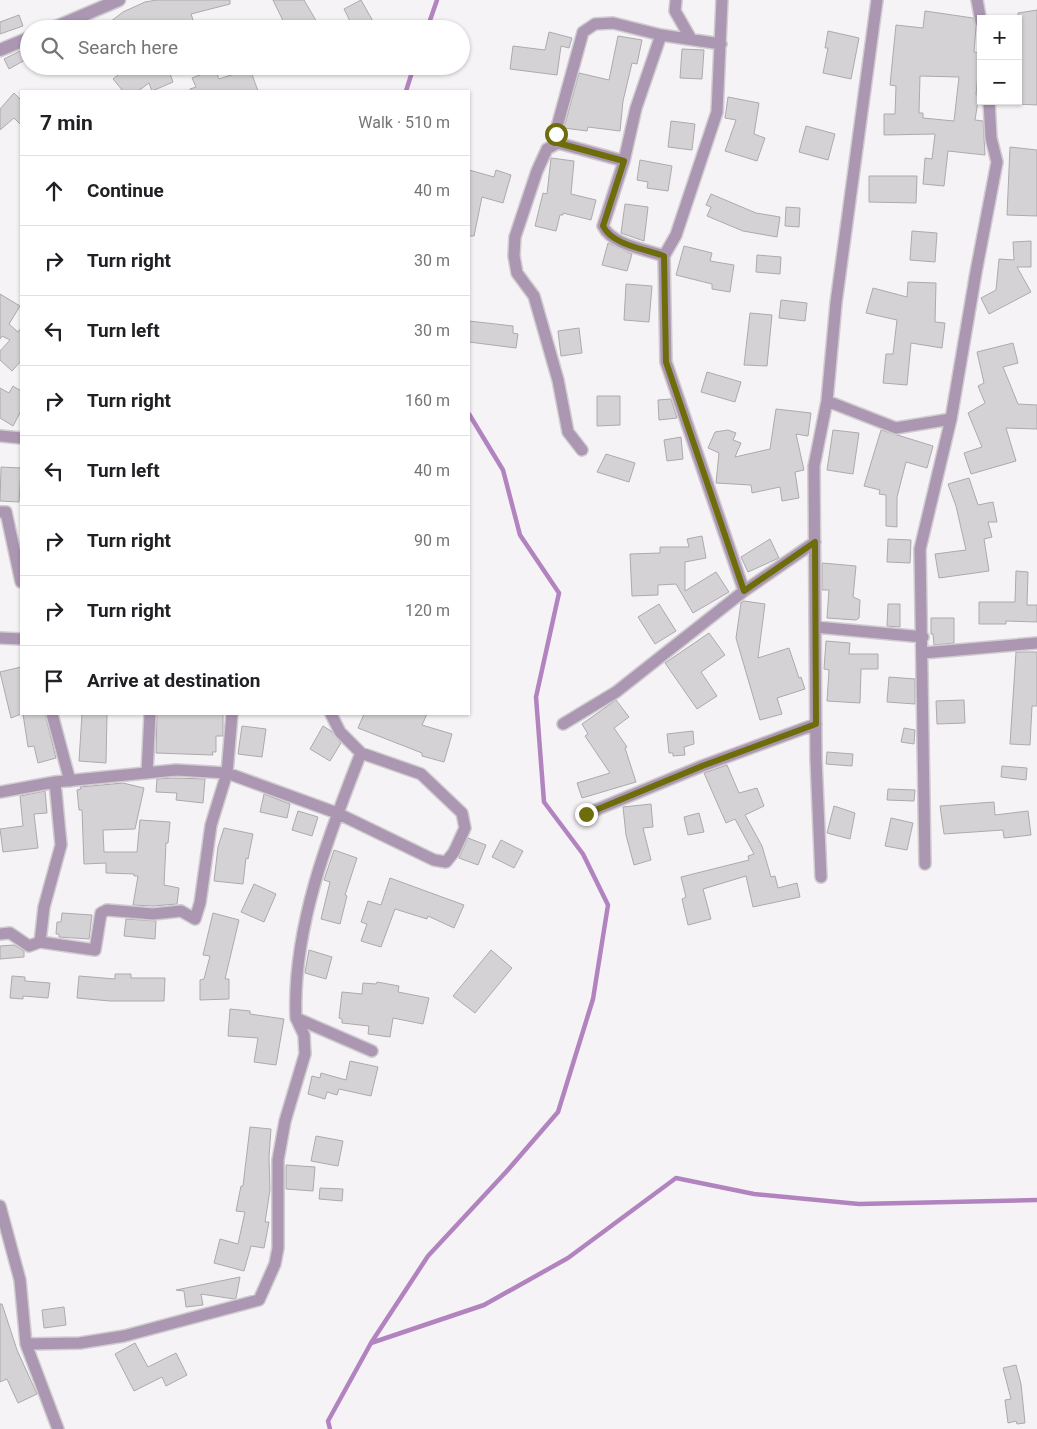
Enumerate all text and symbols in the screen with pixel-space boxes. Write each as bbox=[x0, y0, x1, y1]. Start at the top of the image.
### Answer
map controls bbox=[977, 15, 1022, 105]
button: + bbox=[977, 15, 1022, 60]
search box bbox=[20, 20, 470, 75]
icon: search bbox=[38, 34, 66, 62]
text: Search here bbox=[78, 36, 178, 59]
button: − bbox=[977, 60, 1022, 105]
text: 7 min bbox=[40, 111, 93, 135]
text: Walk · 510 m bbox=[358, 113, 450, 132]
route start bbox=[545, 123, 568, 146]
icon: ahead bbox=[40, 177, 68, 205]
text: Continue bbox=[87, 179, 164, 202]
text: 40 m bbox=[414, 181, 450, 200]
icon: right bbox=[40, 247, 68, 275]
text: Turn right bbox=[87, 249, 171, 272]
text: 30 m bbox=[414, 251, 450, 270]
icon: left bbox=[40, 317, 68, 345]
text: Turn left bbox=[87, 319, 160, 342]
text: 30 m bbox=[414, 321, 450, 340]
icon: right bbox=[40, 387, 68, 415]
text: Turn right bbox=[87, 389, 171, 412]
text: 160 m bbox=[405, 391, 450, 410]
icon: left bbox=[40, 457, 68, 485]
text: Turn left bbox=[87, 459, 160, 482]
text: 40 m bbox=[414, 461, 450, 480]
icon: right bbox=[40, 527, 68, 555]
text: Turn right bbox=[87, 529, 171, 552]
text: 90 m bbox=[414, 531, 450, 550]
icon: right bbox=[40, 597, 68, 625]
text: Turn right bbox=[87, 599, 171, 622]
text: 120 m bbox=[405, 601, 450, 620]
icon: arrive bbox=[40, 667, 68, 695]
text: Arrive at destination bbox=[87, 669, 260, 692]
route end bbox=[575, 803, 598, 826]

